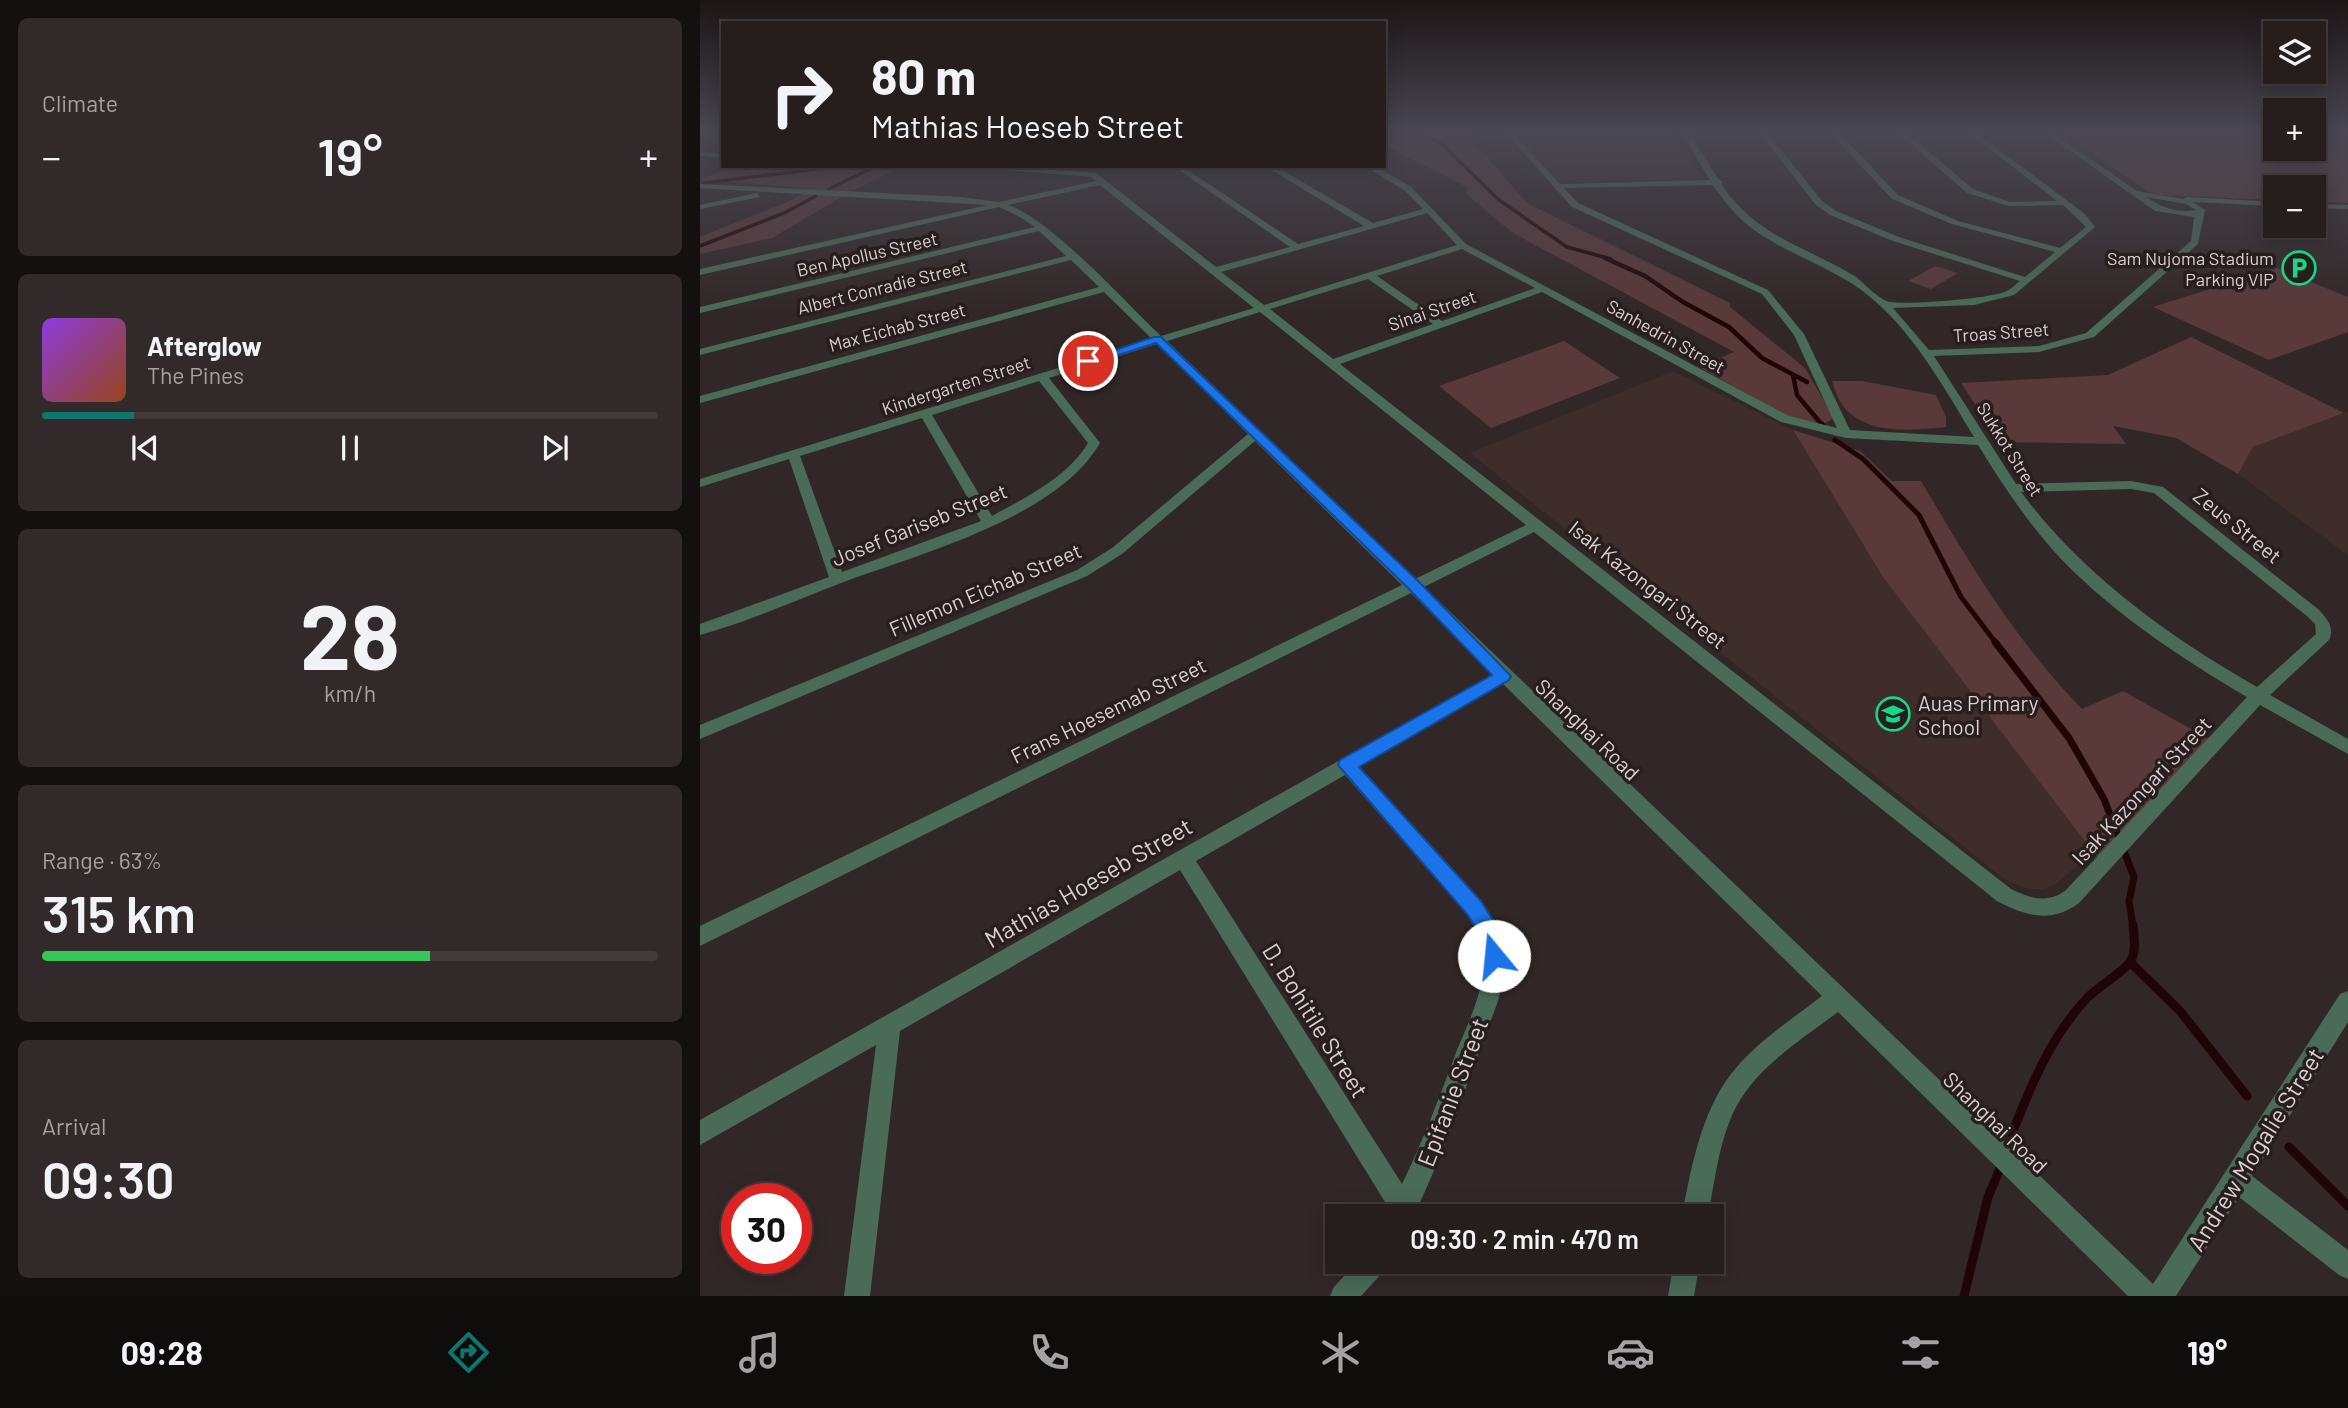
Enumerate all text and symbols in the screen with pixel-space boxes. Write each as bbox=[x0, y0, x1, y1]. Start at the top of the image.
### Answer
map controls bbox=[2263, 21, 2326, 238]
button: layers bbox=[2263, 21, 2326, 84]
text: 80 m bbox=[871, 46, 976, 105]
icon: right bbox=[756, 49, 847, 140]
text: Climate bbox=[42, 89, 118, 117]
button: + bbox=[2263, 98, 2326, 161]
text: Mathias Hoeseb Street bbox=[871, 106, 1184, 144]
text: 19° bbox=[317, 124, 383, 186]
text: − bbox=[42, 133, 61, 179]
text: + bbox=[639, 133, 658, 179]
button: − bbox=[2263, 175, 2326, 238]
street label: Ben Apollus Street bbox=[794, 227, 940, 281]
place label: Sam Nujoma Stadium Parking VIP bbox=[2107, 247, 2274, 290]
parking icon: Sam Nujoma Stadium Parking VIP bbox=[2280, 249, 2318, 287]
street label: Albert Conradie Street bbox=[795, 255, 969, 319]
street label: Sinai Street bbox=[1385, 285, 1479, 335]
street label: Sanhedrin Street bbox=[1603, 294, 1729, 378]
street label: Max Eichab Street bbox=[826, 298, 968, 356]
street label: Troas Street bbox=[1952, 318, 2050, 346]
text: Afterglow bbox=[147, 330, 262, 361]
pin bbox=[1058, 331, 1118, 391]
icon: arrive bbox=[1069, 342, 1107, 380]
street label: Kindergarten Street bbox=[879, 351, 1033, 419]
text: The Pines bbox=[147, 361, 244, 389]
street label: Sukkot Street bbox=[1972, 398, 2048, 500]
icon: previous bbox=[126, 429, 164, 467]
icon: pause bbox=[331, 429, 369, 467]
icon: next bbox=[536, 429, 574, 467]
street label: Josef Gariseb Street bbox=[828, 477, 1010, 571]
street label: Zeus Street bbox=[2189, 482, 2287, 568]
street label: Isak Kazongari Street bbox=[1564, 515, 1732, 653]
street label: Fillemon Eichab Street bbox=[885, 537, 1085, 641]
text: 28 bbox=[300, 579, 400, 688]
street label: Frans Hoesemab Street bbox=[1006, 652, 1210, 768]
street label: Shanghai Road bbox=[1531, 673, 1645, 785]
text: km/h bbox=[324, 679, 376, 707]
place label: Auas Primary School bbox=[1918, 690, 2039, 739]
school or university icon: Auas Primary School bbox=[1874, 695, 1912, 733]
street label: Isak Kazongari Street bbox=[2066, 711, 2216, 869]
street label: Mathias Hoeseb Street bbox=[979, 811, 1197, 953]
text: Range · 63% bbox=[42, 846, 162, 874]
text: 315 km bbox=[42, 881, 196, 943]
position arrow bbox=[1457, 919, 1531, 993]
street label: D. Bohitile Street bbox=[1257, 937, 1375, 1103]
street label: Epifanie Street bbox=[1410, 1014, 1494, 1170]
street label: Andrew Mogalie Street bbox=[2181, 1042, 2329, 1256]
street label: Shanghai Road bbox=[1939, 1066, 2053, 1178]
text: Arrival bbox=[42, 1112, 106, 1140]
text: 09:30 bbox=[42, 1147, 175, 1209]
speed limit sign: 30 bbox=[721, 1183, 812, 1274]
text: 09:30 · 2 min · 470 m bbox=[1410, 1223, 1639, 1254]
icon: directions bbox=[444, 1328, 493, 1377]
icon: music bbox=[735, 1328, 784, 1377]
icon: phone bbox=[1025, 1328, 1074, 1377]
icon: climate bbox=[1316, 1328, 1365, 1377]
icon: car bbox=[1606, 1328, 1655, 1377]
icon: filters bbox=[1896, 1328, 1945, 1377]
text: 09:28 bbox=[121, 1333, 203, 1371]
text: 19° bbox=[2187, 1333, 2227, 1371]

